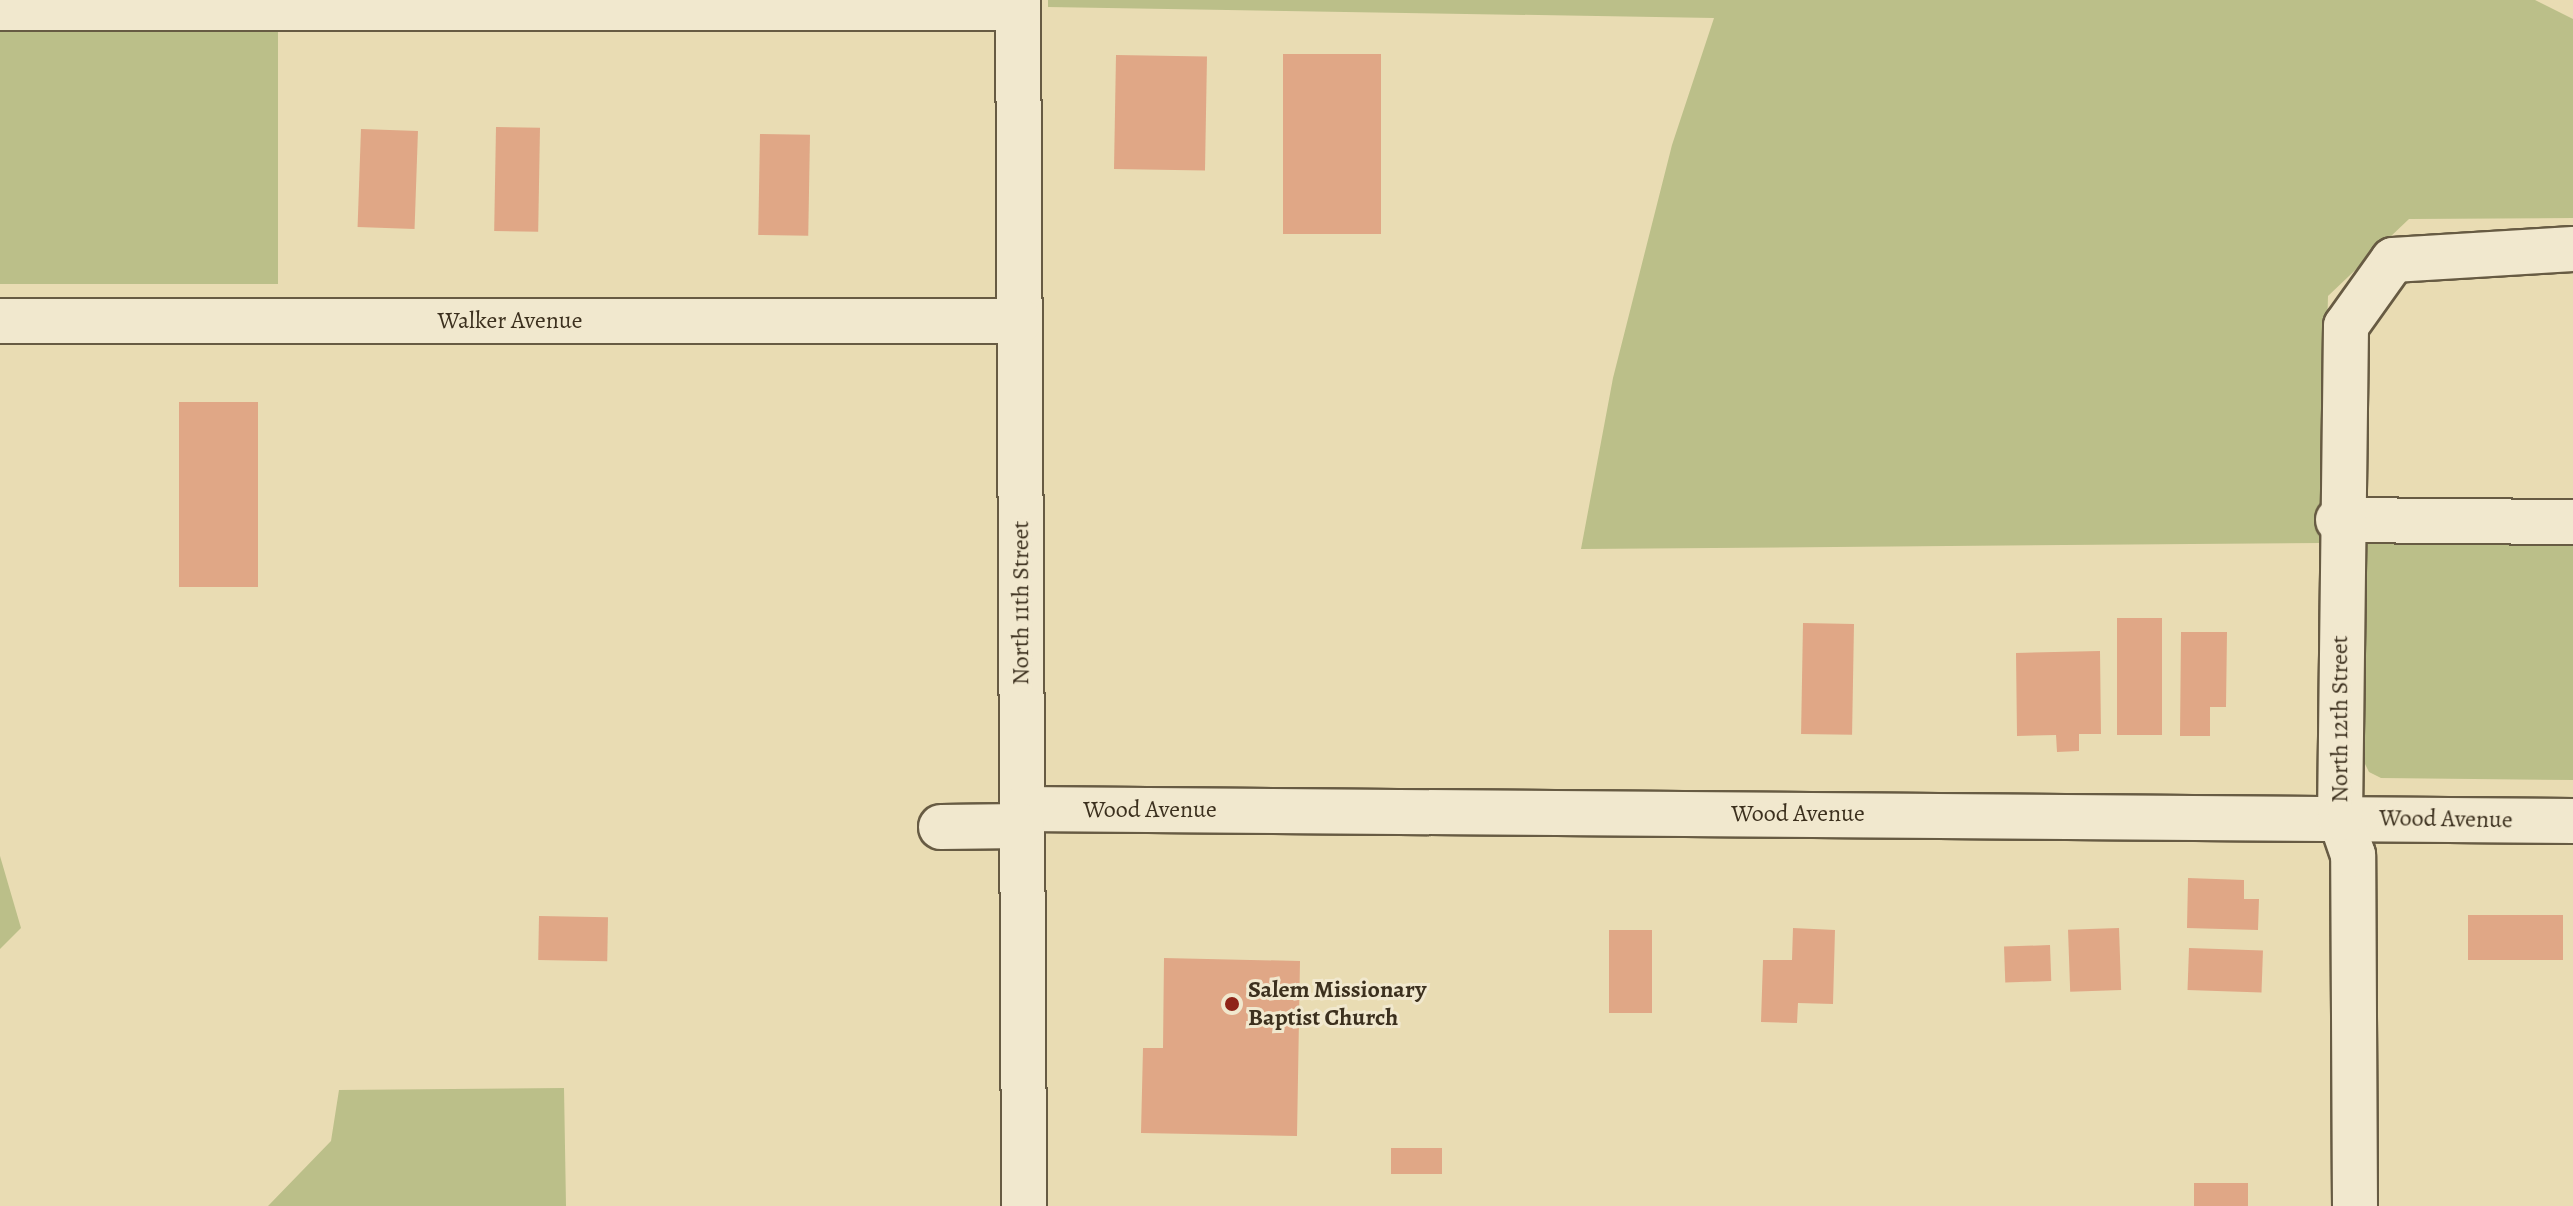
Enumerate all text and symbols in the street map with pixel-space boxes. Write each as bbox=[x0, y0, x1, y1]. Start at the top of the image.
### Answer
street label: Walker Avenue bbox=[437, 307, 583, 335]
street label: North 11th Street bbox=[1007, 521, 1035, 685]
street label: North 12th Street bbox=[2326, 635, 2354, 803]
street label: Wood Avenue bbox=[1083, 796, 1217, 824]
street label: Wood Avenue bbox=[1731, 800, 1865, 828]
street label: Wood Avenue bbox=[2379, 803, 2513, 835]
place label: Salem Missionary Baptist Church bbox=[1248, 976, 1426, 1032]
marker: Salem Missionary Baptist Church bbox=[1223, 995, 1241, 1013]

